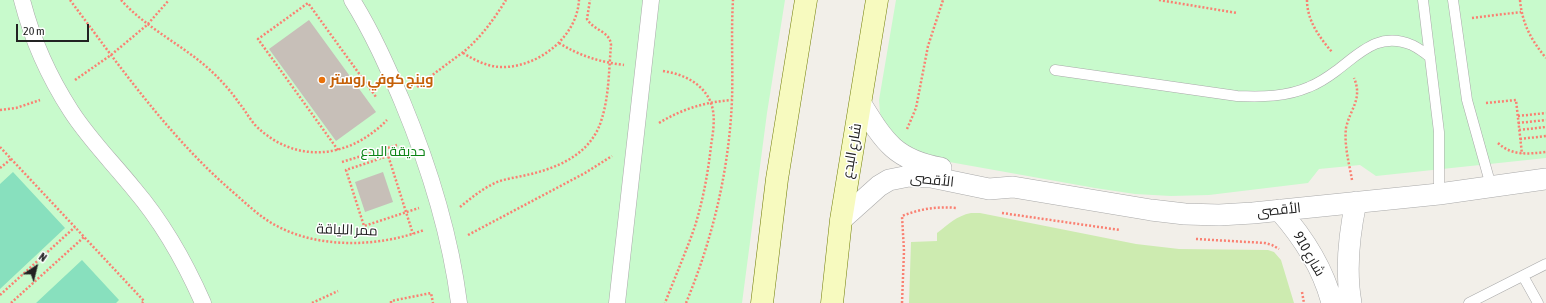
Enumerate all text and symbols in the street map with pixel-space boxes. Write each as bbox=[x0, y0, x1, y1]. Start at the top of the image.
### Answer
scale bar bbox=[18, 16, 91, 42]
text: 20 m bbox=[23, 24, 45, 38]
place label: وينج كوفي روستر bbox=[330, 72, 433, 88]
marker: وينج كوفي روستر bbox=[317, 75, 327, 85]
street label: شارع البدع bbox=[839, 122, 865, 180]
park label: حديقة البدع bbox=[361, 144, 425, 160]
street label: الأقصى bbox=[909, 169, 955, 191]
street label: الأقصى bbox=[1256, 199, 1302, 221]
street label: ممر اللياقة bbox=[316, 221, 378, 239]
street label: شارع 910 bbox=[1290, 229, 1328, 279]
north arrow bbox=[16, 247, 56, 287]
text: N bbox=[37, 250, 49, 264]

